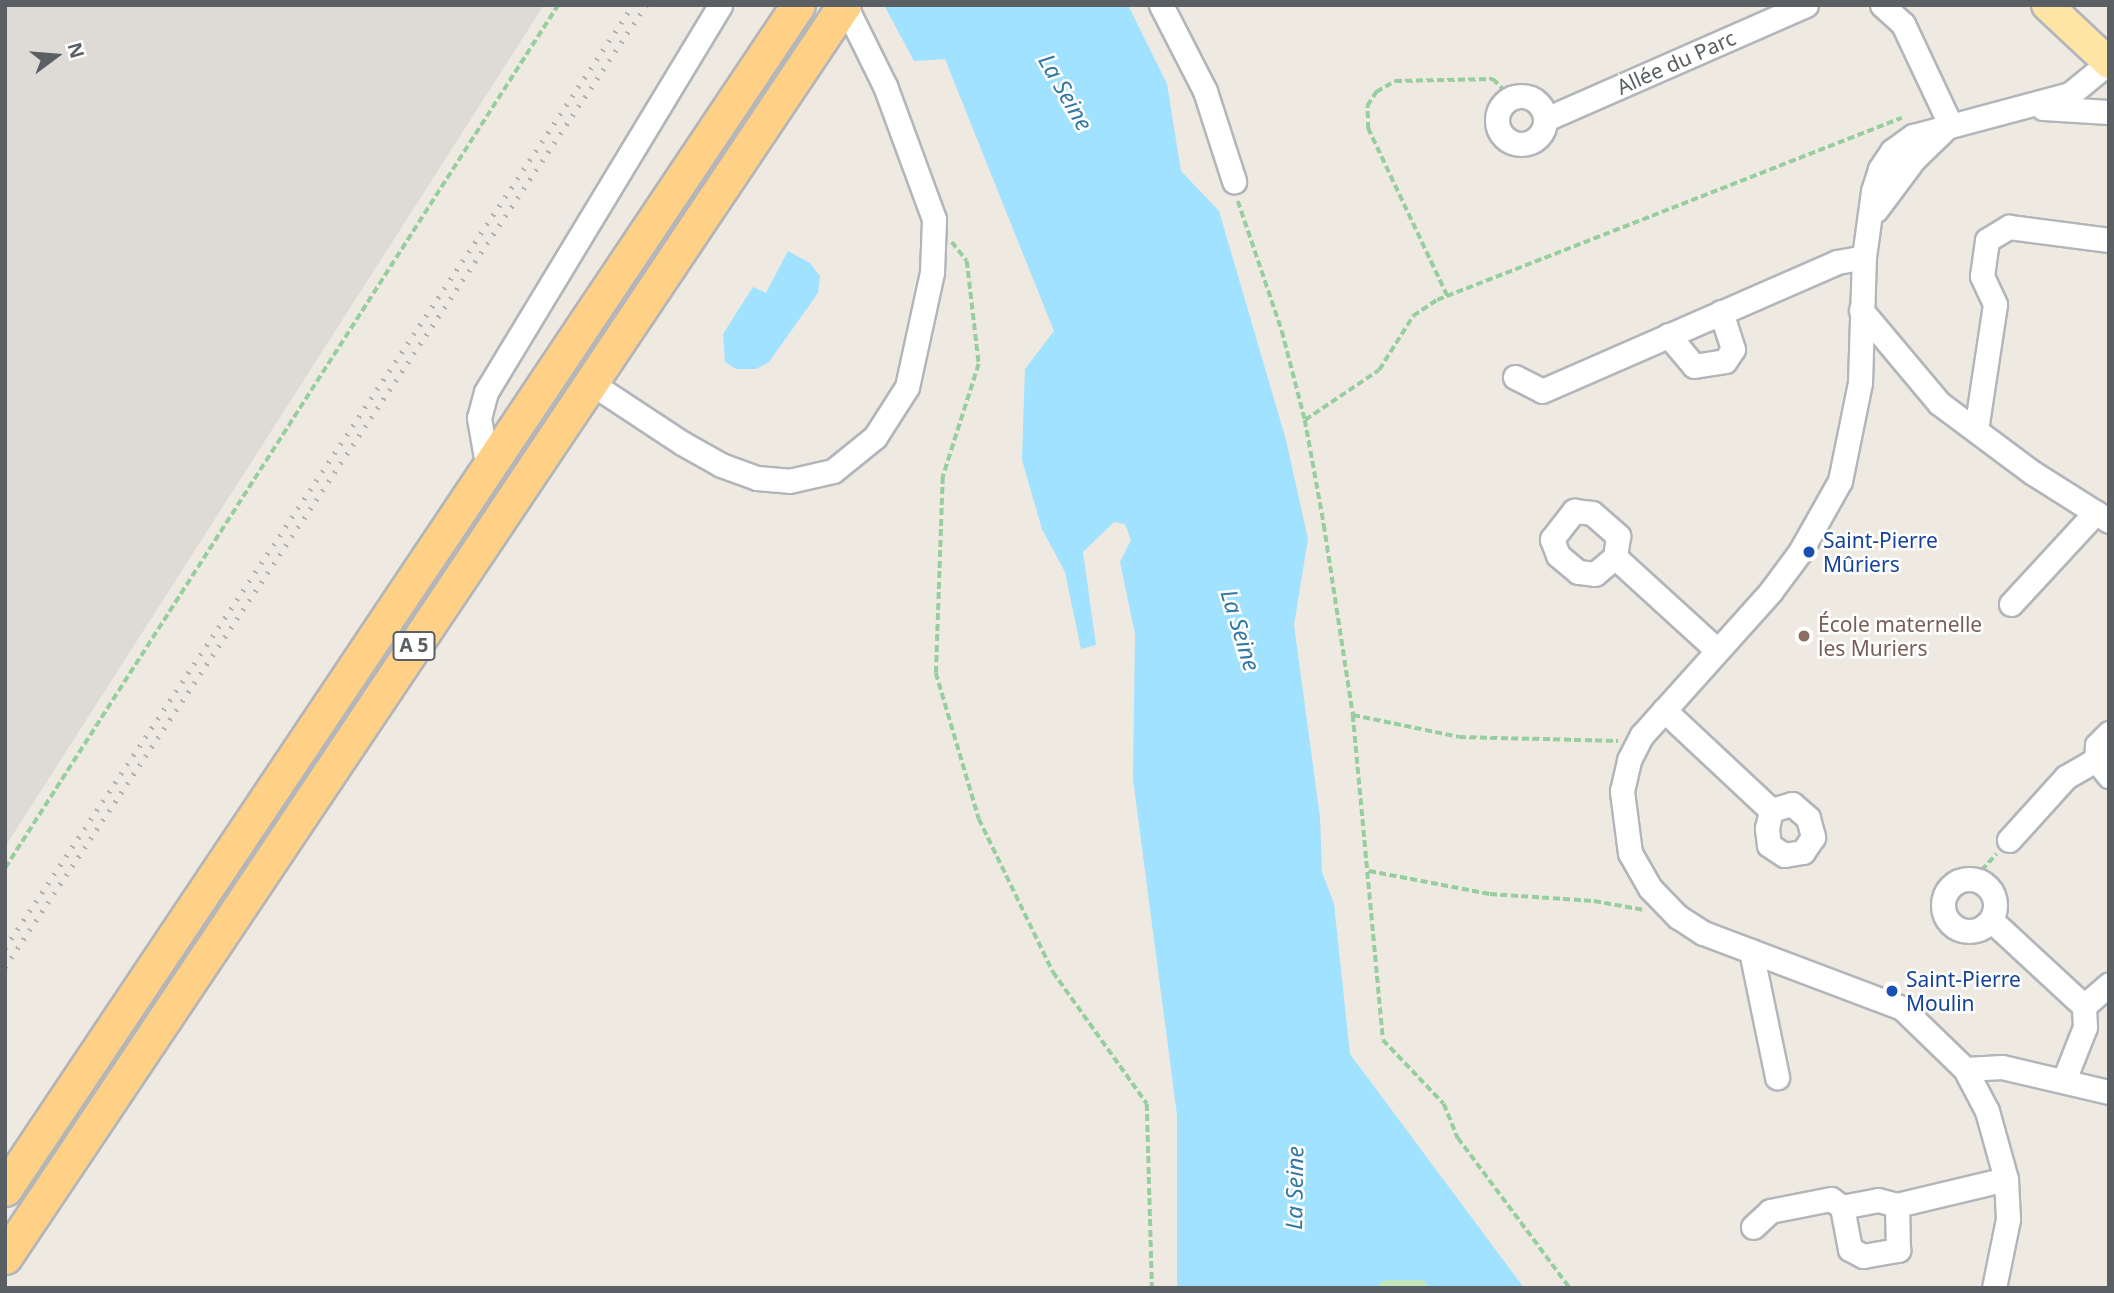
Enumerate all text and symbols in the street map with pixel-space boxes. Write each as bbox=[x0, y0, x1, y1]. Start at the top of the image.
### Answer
north arrow bbox=[21, 21, 91, 91]
street label: Allée du Parc bbox=[1613, 25, 1739, 99]
text: N bbox=[62, 39, 91, 61]
water label: La Seine bbox=[1033, 49, 1099, 135]
place label: Saint-Pierre Mûriers bbox=[1823, 527, 1938, 577]
marker: Saint-Pierre Mûriers bbox=[1801, 544, 1817, 560]
water label: La Seine bbox=[1216, 586, 1266, 674]
place label: École maternelle les Muriers bbox=[1818, 611, 1982, 661]
marker: École maternelle les Muriers bbox=[1796, 628, 1812, 644]
road number: A 5 bbox=[391, 631, 437, 662]
place label: Saint-Pierre Moulin bbox=[1906, 966, 2021, 1016]
marker: Saint-Pierre Moulin bbox=[1884, 983, 1900, 999]
water label: La Seine bbox=[1279, 1146, 1309, 1230]

